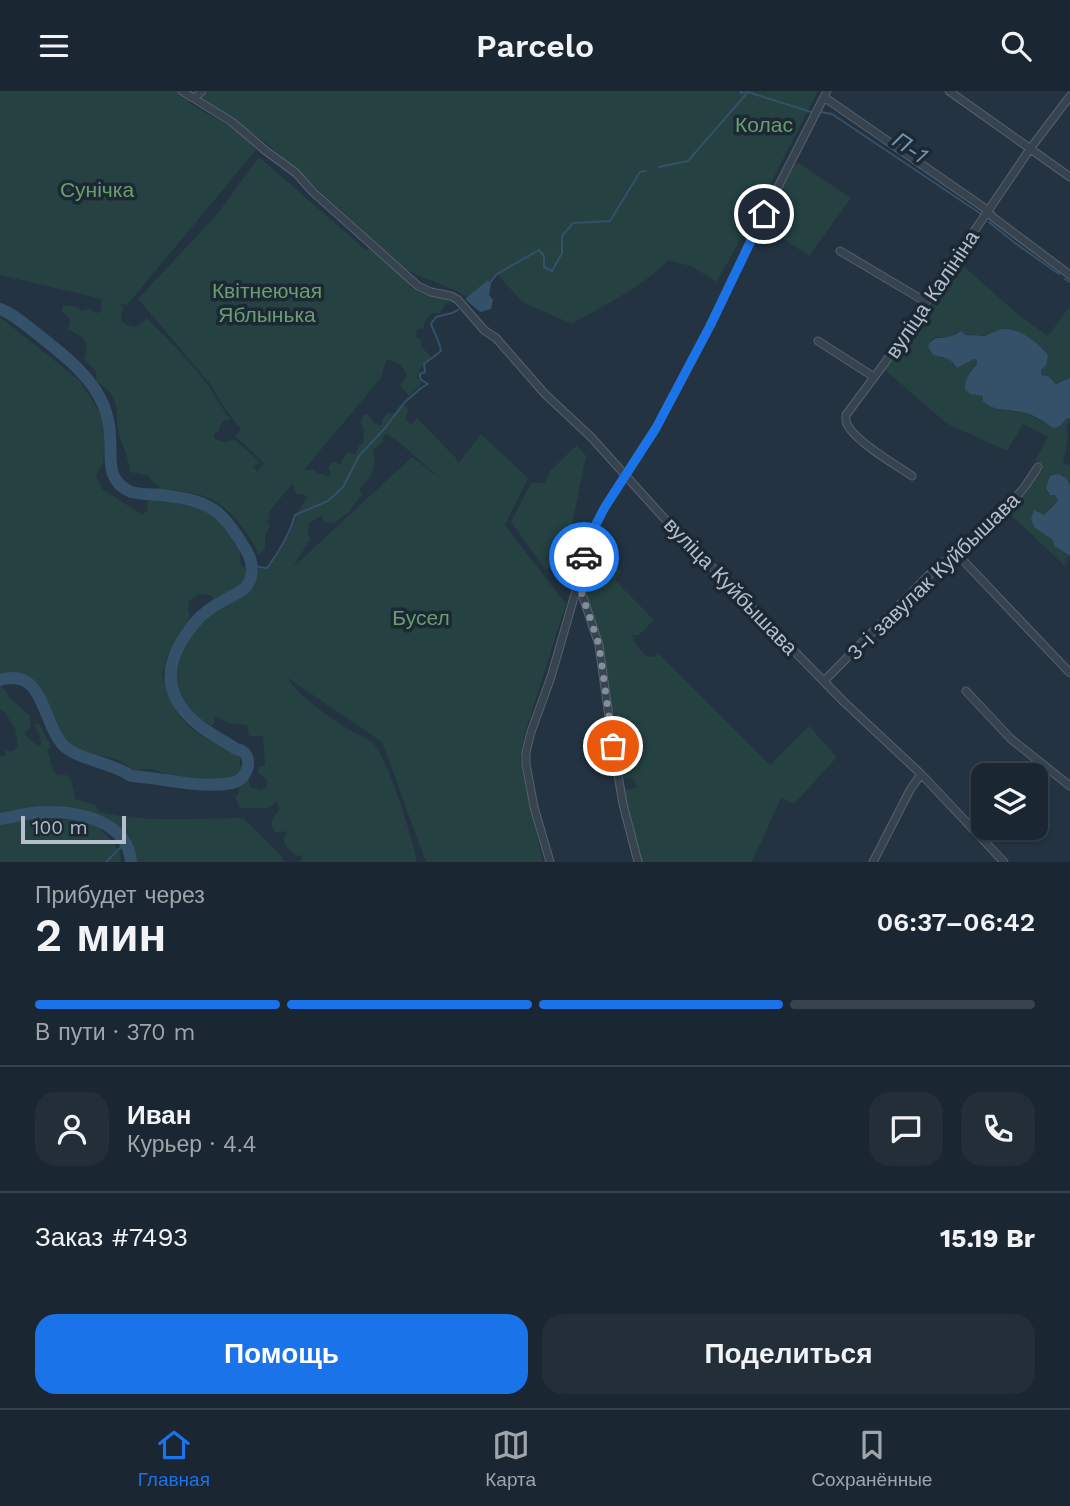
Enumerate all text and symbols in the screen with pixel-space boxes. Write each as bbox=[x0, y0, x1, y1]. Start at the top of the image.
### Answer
icon: menu bbox=[35, 27, 73, 65]
text: Parcelo bbox=[476, 27, 594, 65]
icon: search bbox=[997, 27, 1035, 65]
park label: Колас bbox=[735, 112, 793, 137]
water label: П-1 bbox=[887, 127, 933, 169]
park label: Сунічка bbox=[60, 177, 134, 202]
pin bbox=[734, 184, 794, 244]
icon: home bbox=[745, 195, 783, 233]
street label: вуліца Калініна bbox=[880, 225, 984, 363]
park label: Квітнеючая Яблынька bbox=[212, 278, 322, 327]
street label: 3-і завулак Куйбышава bbox=[842, 487, 1025, 665]
street label: вуліца Куйбышава bbox=[659, 512, 803, 660]
courier bbox=[549, 522, 619, 592]
icon: car bbox=[565, 538, 603, 576]
park label: Бусел bbox=[392, 605, 450, 630]
pin bbox=[583, 716, 643, 776]
icon: bag bbox=[594, 727, 632, 765]
map controls bbox=[971, 763, 1048, 840]
button: layers bbox=[971, 763, 1048, 840]
scale bar bbox=[21, 813, 126, 845]
text: 100 m bbox=[32, 816, 88, 839]
text: Прибудет через bbox=[35, 882, 205, 909]
text: 06:37–06:42 bbox=[877, 907, 1035, 937]
text: 2 мин bbox=[35, 908, 166, 962]
text: В пути · 370 m bbox=[35, 1019, 195, 1046]
button: person bbox=[35, 1092, 109, 1166]
button: chat bbox=[869, 1092, 943, 1166]
button: phone bbox=[961, 1092, 1035, 1166]
text: Иван bbox=[127, 1100, 192, 1130]
text: Курьер · 4.4 bbox=[127, 1131, 257, 1158]
text: Заказ #7493 bbox=[35, 1222, 188, 1252]
text: 15.19 Br bbox=[940, 1223, 1035, 1253]
button: Помощь bbox=[35, 1314, 528, 1394]
button: Поделиться bbox=[542, 1314, 1035, 1394]
tab: Главная bbox=[138, 1426, 210, 1491]
tab: Карта bbox=[485, 1426, 536, 1491]
tab: Сохранённые bbox=[811, 1426, 932, 1491]

